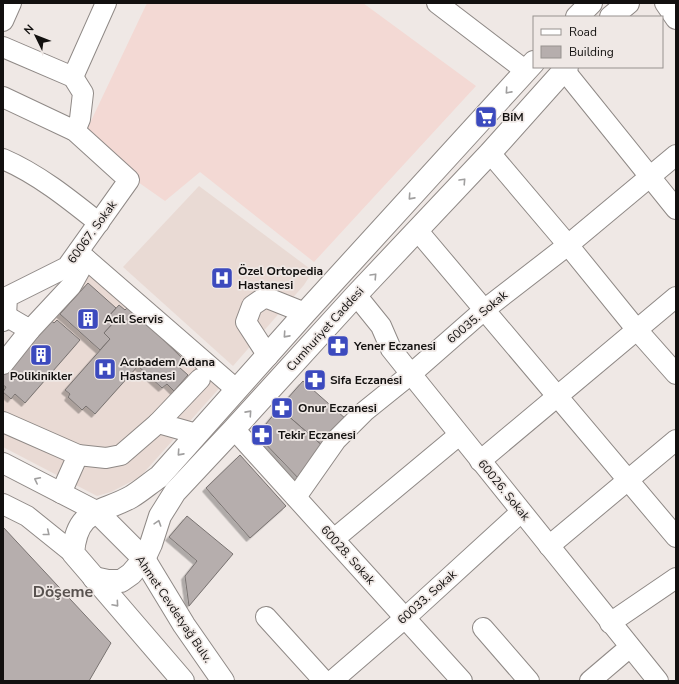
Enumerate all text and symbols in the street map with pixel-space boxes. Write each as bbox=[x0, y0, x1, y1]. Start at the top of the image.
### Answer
north arrow bbox=[16, 16, 56, 56]
legend bbox=[533, 16, 663, 68]
text: N bbox=[21, 21, 37, 38]
text: Road bbox=[569, 24, 597, 40]
text: Building bbox=[569, 44, 614, 60]
one-way arrow bbox=[505, 86, 512, 94]
supermarket icon: BiM bbox=[473, 104, 499, 130]
place label: BiM bbox=[502, 109, 524, 125]
one-way arrow bbox=[459, 178, 466, 186]
one-way arrow bbox=[408, 193, 415, 200]
street label: 60067. Sokak bbox=[64, 196, 121, 267]
place label: Özel Ortopedia Hastanesi bbox=[238, 263, 323, 293]
hospital icon: Özel Ortopedia Hastanesi bbox=[209, 265, 235, 291]
one-way arrow bbox=[370, 273, 377, 280]
street label: Cumhuriyet Caddesi bbox=[283, 283, 367, 375]
street label: 60035. Sokak bbox=[443, 286, 511, 347]
building icon: Acil Servis bbox=[75, 306, 101, 332]
place label: Acil Servis bbox=[104, 311, 163, 327]
one-way arrow bbox=[283, 330, 290, 338]
pharmacy icon: Yener Eczanesi bbox=[325, 333, 351, 359]
place label: Yener Eczanesi bbox=[353, 338, 436, 354]
building icon: Polikinikler bbox=[28, 342, 54, 368]
place label: Acıbadem Adana Hastanesi bbox=[120, 354, 215, 384]
hospital icon: Acıbadem Adana Hastanesi bbox=[92, 356, 118, 382]
pharmacy icon: Sifa Eczanesi bbox=[302, 367, 328, 393]
place label: Polikinikler bbox=[10, 368, 72, 384]
place label: Sifa Eczanesi bbox=[330, 372, 402, 388]
pharmacy icon: Onur Eczanesi bbox=[269, 395, 295, 421]
place label: Onur Eczanesi bbox=[298, 400, 377, 416]
one-way arrow bbox=[244, 410, 252, 418]
pharmacy icon: Tekir Eczanesi bbox=[249, 422, 275, 448]
place label: Tekir Eczanesi bbox=[278, 427, 356, 443]
one-way arrow bbox=[178, 448, 185, 456]
street label: 60026. Sokak bbox=[474, 456, 534, 525]
one-way arrow bbox=[34, 478, 41, 485]
one-way arrow bbox=[153, 520, 162, 527]
street label: 60028. Sokak bbox=[317, 522, 379, 589]
one-way arrow bbox=[43, 528, 50, 535]
street label: Ahmet Cevdetyağ Bulv. bbox=[132, 552, 216, 666]
street label: 60033. Sokak bbox=[394, 566, 461, 628]
district label: Döşeme bbox=[33, 581, 94, 603]
one-way arrow bbox=[112, 599, 119, 607]

